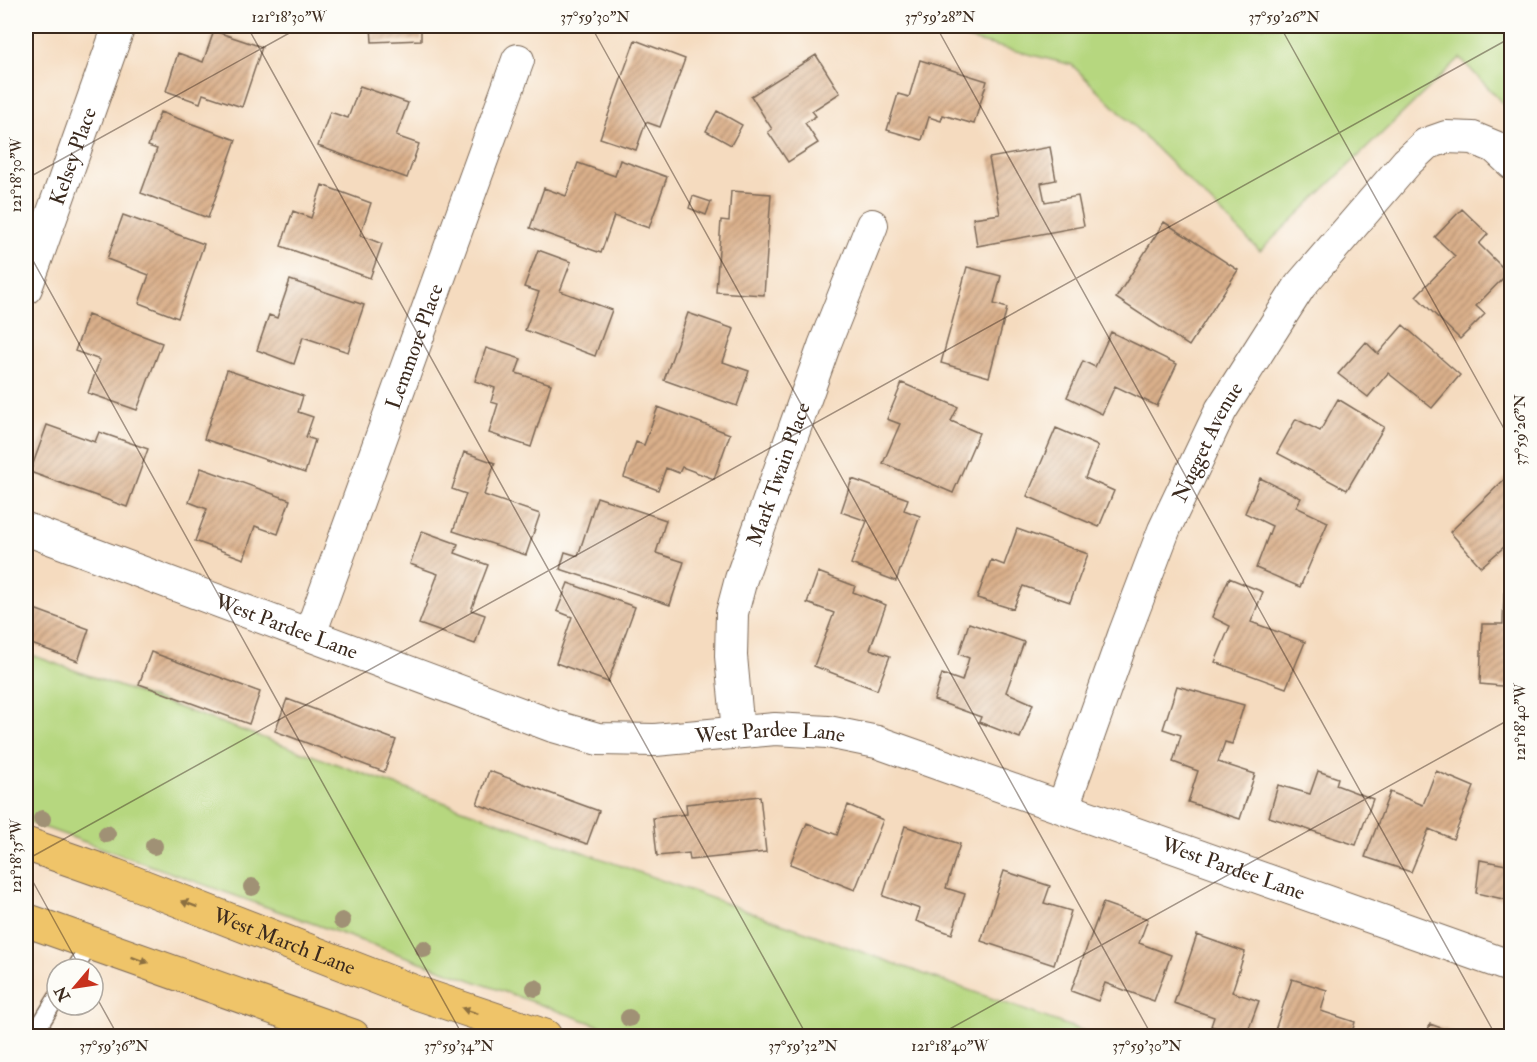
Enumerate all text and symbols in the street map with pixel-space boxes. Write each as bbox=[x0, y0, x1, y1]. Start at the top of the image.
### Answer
text: 121°18'30"W bbox=[251, 8, 327, 27]
text: 37°59'30"N bbox=[560, 8, 630, 27]
text: 37°59'28"N bbox=[905, 8, 976, 27]
text: 37°59'26"N bbox=[1248, 8, 1320, 27]
street label: Kelsey Place bbox=[44, 104, 103, 209]
text: 121°18'30"W bbox=[7, 137, 26, 213]
street label: Lemmore Place bbox=[380, 280, 450, 413]
street label: Nugget Avenue bbox=[1166, 377, 1249, 506]
text: 37°59'26"N bbox=[1511, 394, 1530, 466]
street label: Mark Twain Place bbox=[741, 399, 817, 549]
street label: West Pardee Lane bbox=[210, 587, 362, 666]
text: 121°18'40"W bbox=[1511, 683, 1530, 761]
street label: West Pardee Lane bbox=[693, 716, 848, 750]
text: 121°18'35"W bbox=[7, 818, 26, 893]
street label: West Pardee Lane bbox=[1157, 830, 1309, 907]
one-way arrow bbox=[180, 899, 198, 909]
street label: West March Lane bbox=[208, 901, 359, 982]
one-way arrow bbox=[131, 956, 149, 966]
north arrow bbox=[45, 957, 105, 1017]
text: N bbox=[50, 982, 75, 1006]
one-way arrow bbox=[461, 1005, 479, 1015]
text: 37°59'36"N bbox=[79, 1037, 149, 1056]
text: 37°59'34"N bbox=[424, 1037, 494, 1056]
text: 37°59'32"N bbox=[768, 1037, 838, 1056]
text: 121°18'40"W bbox=[911, 1037, 989, 1056]
text: 37°59'30"N bbox=[1112, 1037, 1182, 1056]

